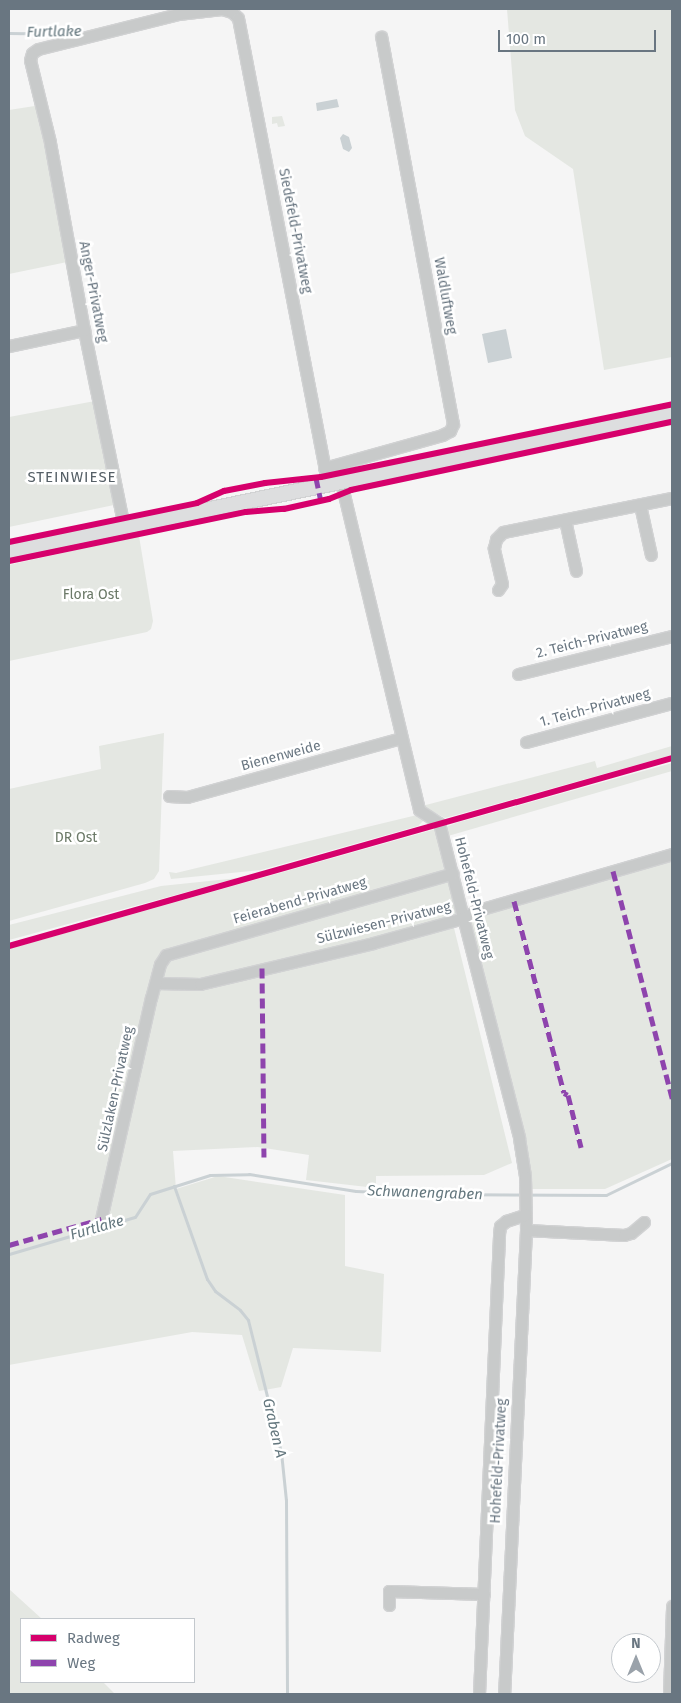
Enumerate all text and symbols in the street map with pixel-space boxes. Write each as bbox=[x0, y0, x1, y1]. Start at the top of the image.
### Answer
scale bar bbox=[501, 20, 658, 52]
water label: Furtlake bbox=[26, 23, 82, 41]
text: 100 m bbox=[506, 30, 546, 48]
street label: Siedefeld-Privatweg bbox=[275, 167, 315, 295]
street label: Anger-Privatweg bbox=[75, 240, 111, 344]
street label: Waldluftweg bbox=[430, 256, 460, 336]
district label: STEINWIESE bbox=[26, 469, 118, 487]
park label: Flora Ost bbox=[63, 587, 119, 603]
street label: 2. Teich-Privatweg bbox=[535, 618, 649, 662]
street label: 1. Teich-Privatweg bbox=[538, 685, 652, 731]
street label: Bienenweide bbox=[239, 737, 323, 775]
park label: DR Ost bbox=[55, 830, 97, 846]
street label: Hohefeld-Privatweg bbox=[451, 835, 497, 961]
street label: Feierabend-Privatweg bbox=[231, 874, 369, 928]
street label: Sülzwiesen-Privatweg bbox=[315, 898, 453, 948]
street label: Sülzlaken-Privatweg bbox=[94, 1025, 138, 1153]
water label: Schwanengraben bbox=[367, 1182, 483, 1204]
water label: Furtlake bbox=[68, 1212, 126, 1244]
water label: Graben A bbox=[258, 1396, 290, 1460]
street label: Hohefeld-Privatweg bbox=[487, 1398, 511, 1524]
legend bbox=[20, 1618, 195, 1683]
text: Radweg bbox=[67, 1629, 120, 1647]
north arrow bbox=[611, 1633, 661, 1683]
text: N bbox=[631, 1635, 641, 1652]
text: Weg bbox=[67, 1654, 95, 1672]

